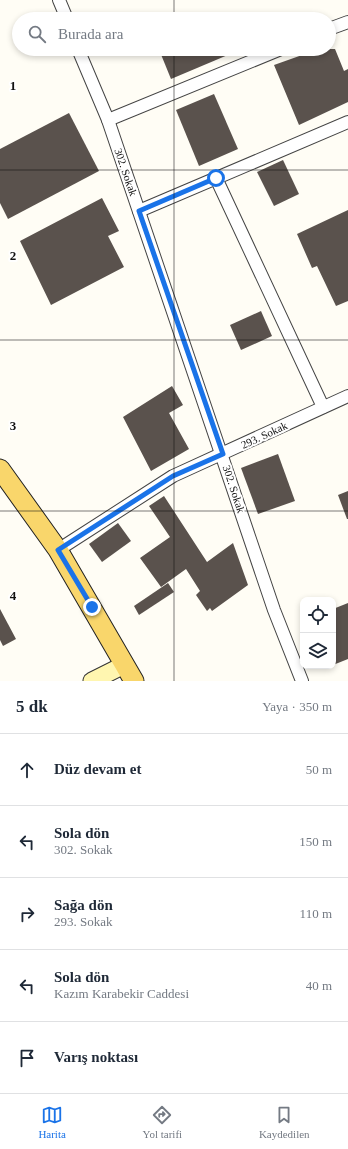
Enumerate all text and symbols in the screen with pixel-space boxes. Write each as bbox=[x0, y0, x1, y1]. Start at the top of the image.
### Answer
search box bbox=[12, 12, 336, 56]
icon: search bbox=[26, 23, 48, 45]
text: Burada ara bbox=[58, 26, 123, 42]
text: 1 bbox=[10, 78, 16, 93]
street label: 302. Sokak bbox=[112, 147, 140, 198]
route start bbox=[207, 169, 225, 187]
text: 2 bbox=[10, 248, 16, 263]
text: 3 bbox=[10, 418, 17, 433]
street label: 293. Sokak bbox=[239, 419, 289, 451]
street label: 302. Sokak bbox=[221, 464, 248, 515]
text: 4 bbox=[10, 588, 17, 603]
map controls bbox=[300, 597, 336, 669]
button: locate bbox=[300, 597, 336, 633]
route end bbox=[83, 598, 101, 616]
button: layers bbox=[300, 633, 336, 669]
text: 5 dk bbox=[16, 697, 48, 716]
text: Yaya · 350 m bbox=[262, 699, 332, 714]
icon: ahead bbox=[16, 759, 38, 781]
text: Düz devam et bbox=[54, 761, 141, 777]
text: 50 m bbox=[306, 762, 332, 777]
text: Sola dön bbox=[54, 825, 109, 841]
icon: left bbox=[16, 831, 38, 853]
text: 150 m bbox=[299, 834, 332, 849]
text: 302. Sokak bbox=[54, 842, 113, 857]
text: Sağa dön bbox=[54, 897, 113, 913]
icon: right bbox=[16, 903, 38, 925]
text: 110 m bbox=[300, 906, 332, 921]
text: 293. Sokak bbox=[54, 914, 113, 929]
text: Sola dön bbox=[54, 969, 109, 985]
icon: left bbox=[16, 975, 38, 997]
text: 40 m bbox=[306, 978, 332, 993]
text: Kazım Karabekir Caddesi bbox=[54, 986, 189, 1001]
icon: arrive bbox=[16, 1047, 38, 1069]
text: Varış noktası bbox=[54, 1049, 138, 1065]
tab: Harita bbox=[38, 1104, 66, 1140]
tab: Yol tarifi bbox=[143, 1104, 182, 1140]
tab: Kaydedilen bbox=[259, 1104, 310, 1140]

